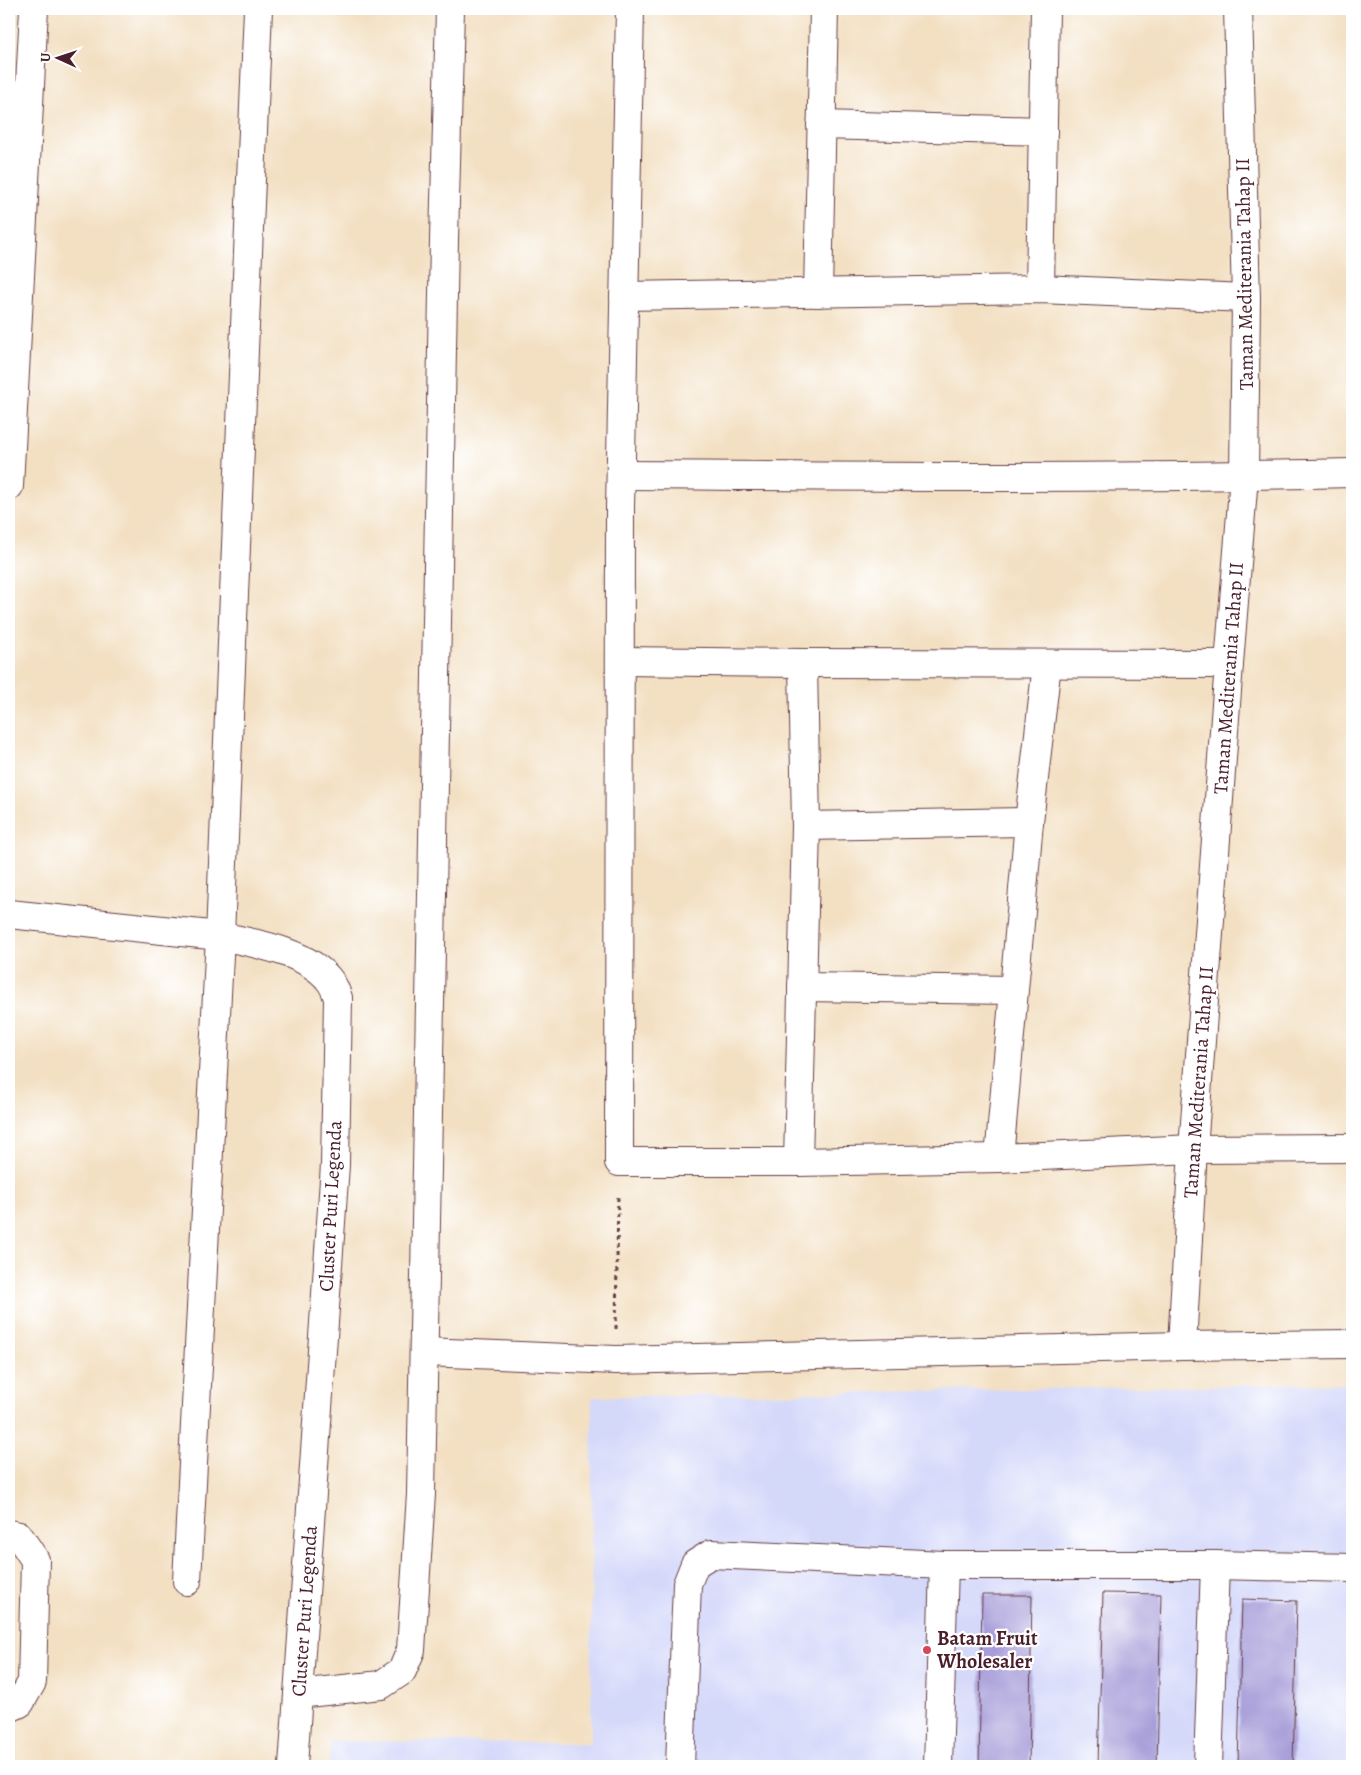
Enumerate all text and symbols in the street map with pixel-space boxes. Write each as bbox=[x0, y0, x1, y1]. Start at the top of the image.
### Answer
north arrow bbox=[32, 32, 82, 82]
text: U bbox=[36, 52, 55, 62]
street label: Taman Mediterania Tahap II bbox=[1229, 158, 1260, 390]
street label: Taman Mediterania Tahap II bbox=[1207, 561, 1250, 795]
street label: Taman Mediterania Tahap II bbox=[1177, 965, 1220, 1199]
street label: Cluster Puri Legenda bbox=[313, 1119, 349, 1292]
street label: Cluster Puri Legenda bbox=[285, 1524, 324, 1697]
place label: Batam Fruit Wholesaler bbox=[936, 1625, 1038, 1675]
marker: Batam Fruit Wholesaler bbox=[921, 1644, 933, 1656]

